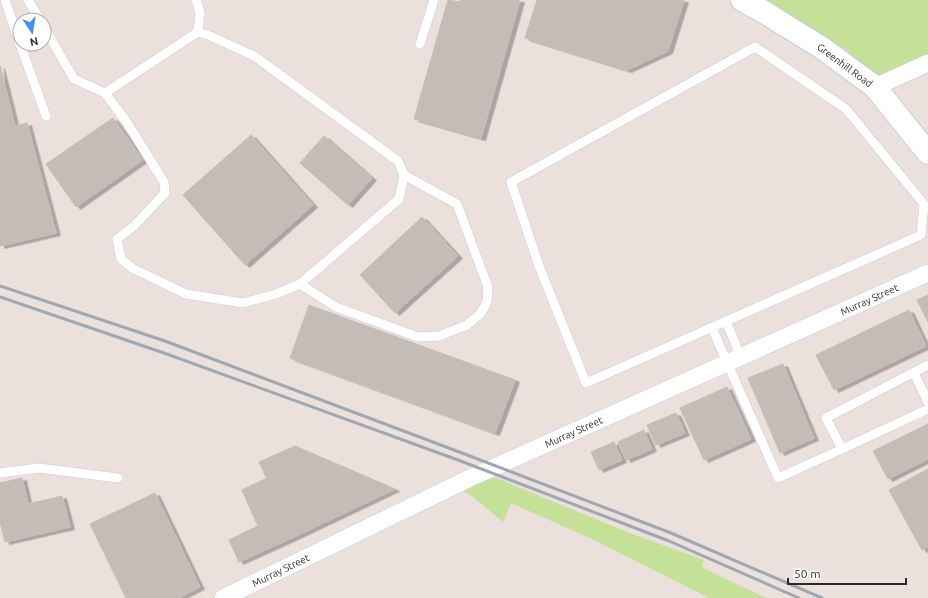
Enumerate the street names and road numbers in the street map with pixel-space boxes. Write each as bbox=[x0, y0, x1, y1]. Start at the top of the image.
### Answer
street label: Greenhill Road bbox=[815, 41, 875, 89]
street label: Murray Street bbox=[839, 282, 900, 317]
street label: Murray Street bbox=[543, 414, 604, 450]
street label: Murray Street bbox=[250, 552, 311, 589]

